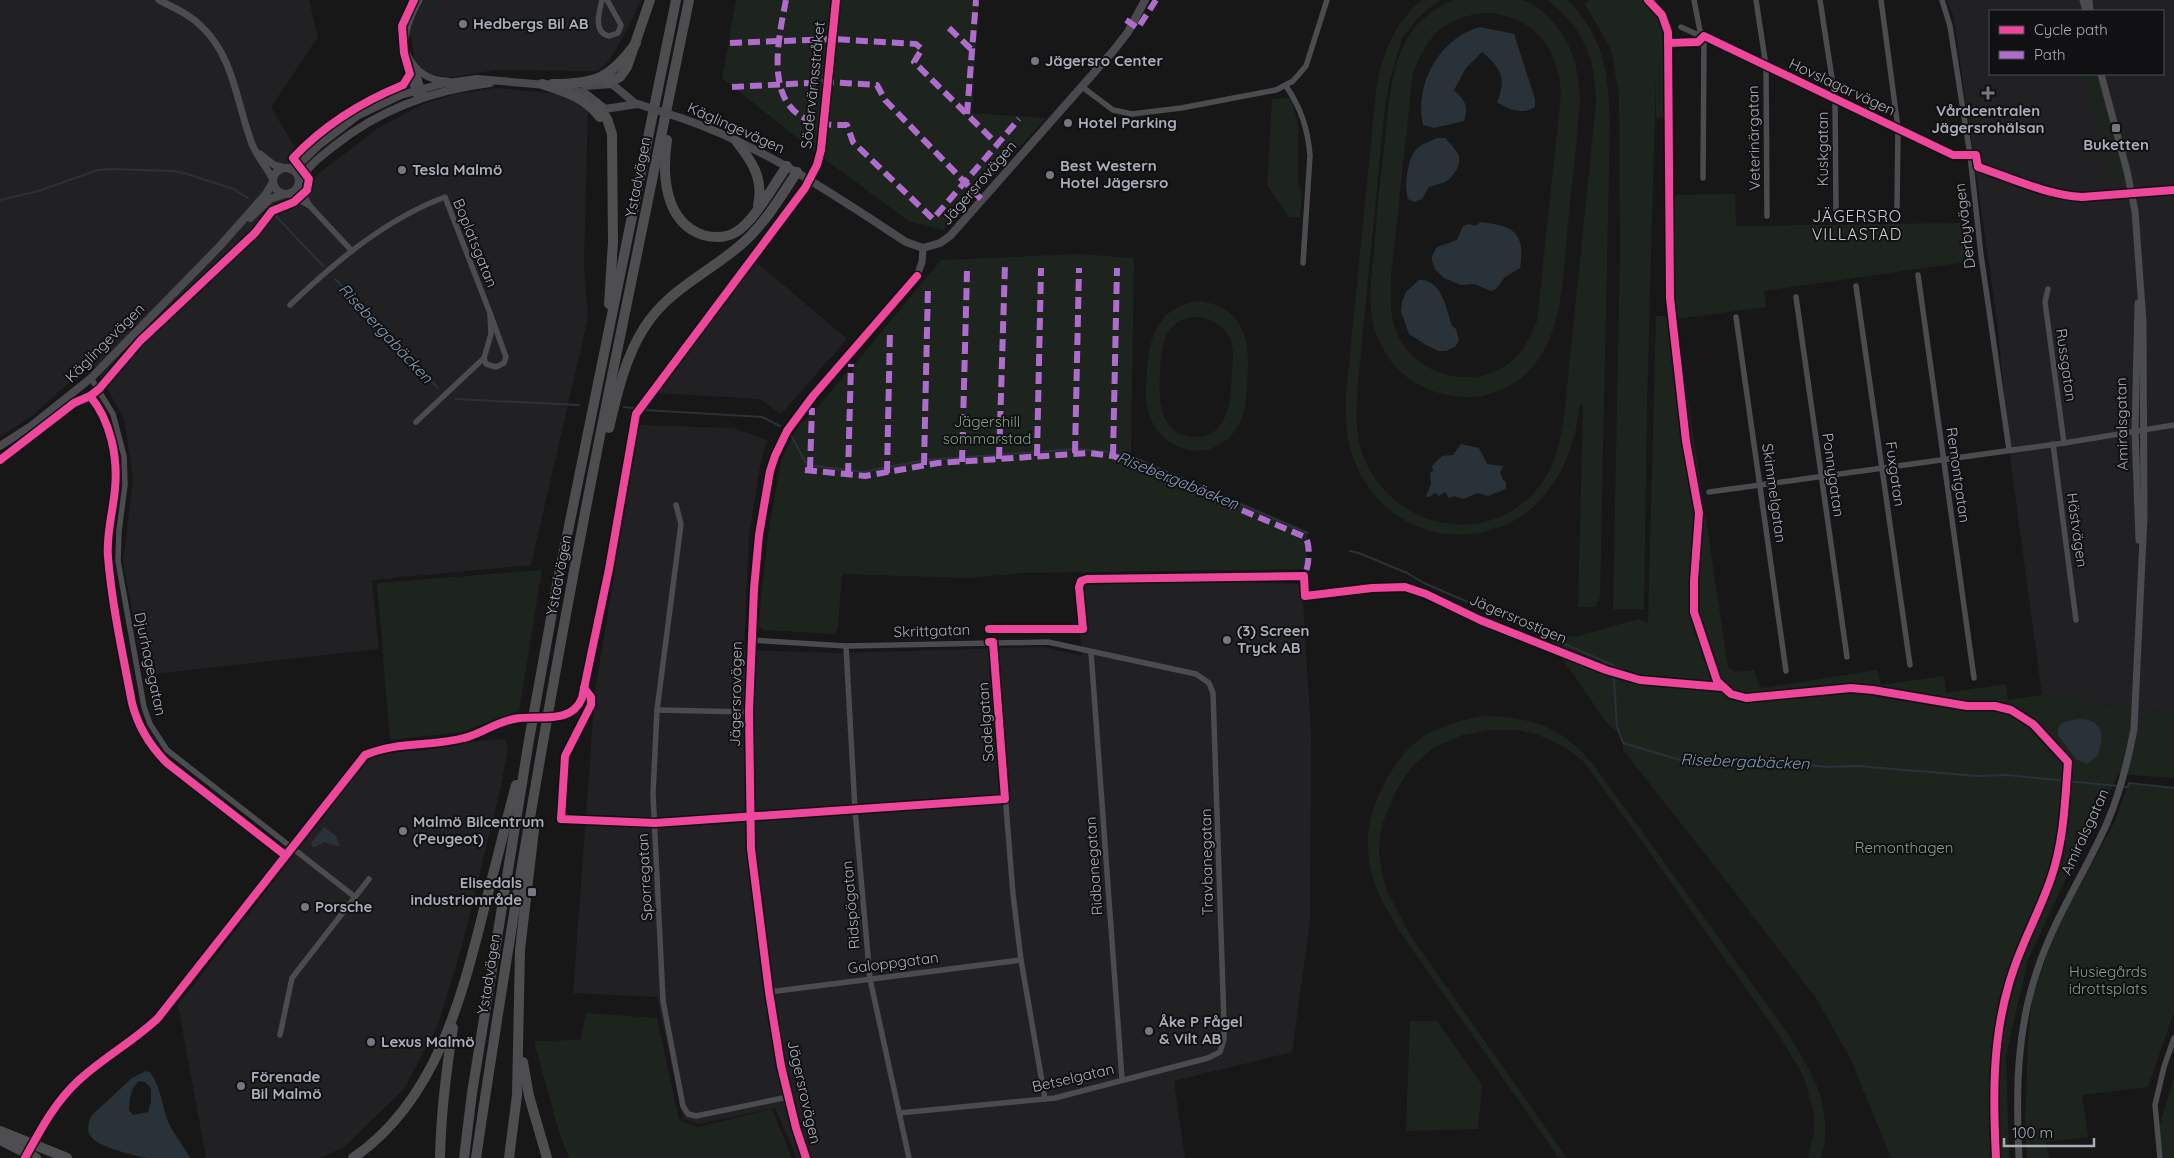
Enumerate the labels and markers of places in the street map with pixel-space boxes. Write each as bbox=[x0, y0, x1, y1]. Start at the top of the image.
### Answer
place label: Hedbergs Bil AB bbox=[473, 14, 589, 33]
marker: Hedbergs Bil AB bbox=[457, 18, 469, 30]
place label: Jägersro Center bbox=[1045, 51, 1163, 70]
marker: Jägersro Center bbox=[1029, 55, 1041, 67]
marker: Vårdcentralen Jägersrohälsan bbox=[1981, 86, 1995, 100]
place label: Vårdcentralen Jägersrohälsan bbox=[1931, 101, 2045, 137]
place label: Hotel Parking bbox=[1078, 113, 1177, 132]
marker: Hotel Parking bbox=[1062, 117, 1074, 129]
marker: Buketten bbox=[2110, 122, 2122, 134]
place label: Buketten bbox=[2083, 135, 2149, 154]
place label: Best Western Hotel Jägersro bbox=[1060, 156, 1168, 192]
place label: Tesla Malmö bbox=[412, 160, 502, 179]
marker: Tesla Malmö bbox=[396, 164, 408, 176]
marker: Best Western Hotel Jägersro bbox=[1044, 169, 1056, 181]
place label: (3) Screen Tryck AB bbox=[1237, 621, 1310, 657]
marker: (3) Screen Tryck AB bbox=[1221, 634, 1233, 646]
place label: Malmö Bilcentrum (Peugeot) bbox=[413, 812, 544, 848]
marker: Malmö Bilcentrum (Peugeot) bbox=[397, 825, 409, 837]
place label: Elisedals industriområde bbox=[410, 873, 522, 909]
marker: Elisedals industriområde bbox=[526, 886, 538, 898]
place label: Porsche bbox=[315, 897, 373, 916]
marker: Porsche bbox=[299, 901, 311, 913]
place label: Åke P Fågel & Vilt AB bbox=[1159, 1012, 1243, 1048]
marker: Åke P Fågel & Vilt AB bbox=[1143, 1025, 1155, 1037]
place label: Lexus Malmö bbox=[381, 1032, 475, 1051]
marker: Lexus Malmö bbox=[365, 1036, 377, 1048]
place label: Förenade Bil Malmö bbox=[251, 1067, 322, 1103]
marker: Förenade Bil Malmö bbox=[235, 1080, 247, 1092]

